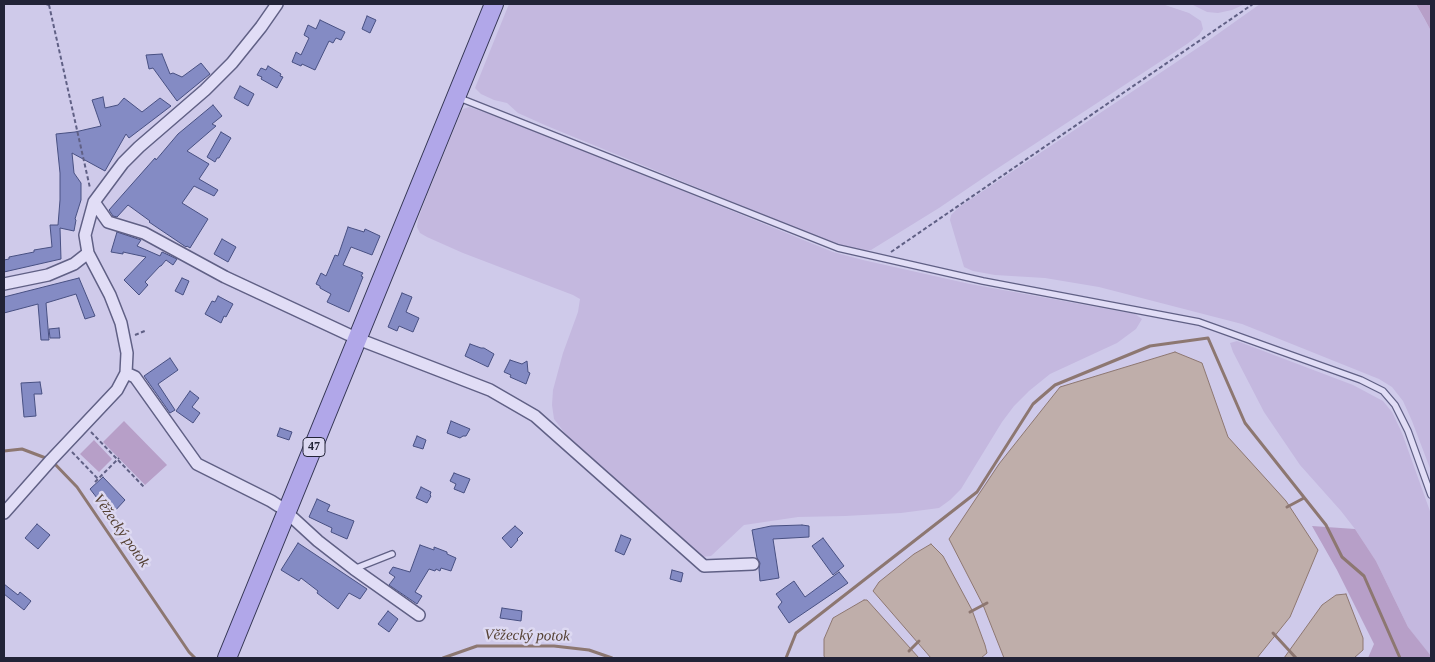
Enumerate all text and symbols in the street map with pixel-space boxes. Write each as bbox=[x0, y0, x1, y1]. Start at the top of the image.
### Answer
road number: 47 bbox=[303, 438, 325, 457]
water label: Věžecký potok bbox=[89, 491, 153, 571]
water label: Věžecký potok bbox=[484, 626, 570, 646]

